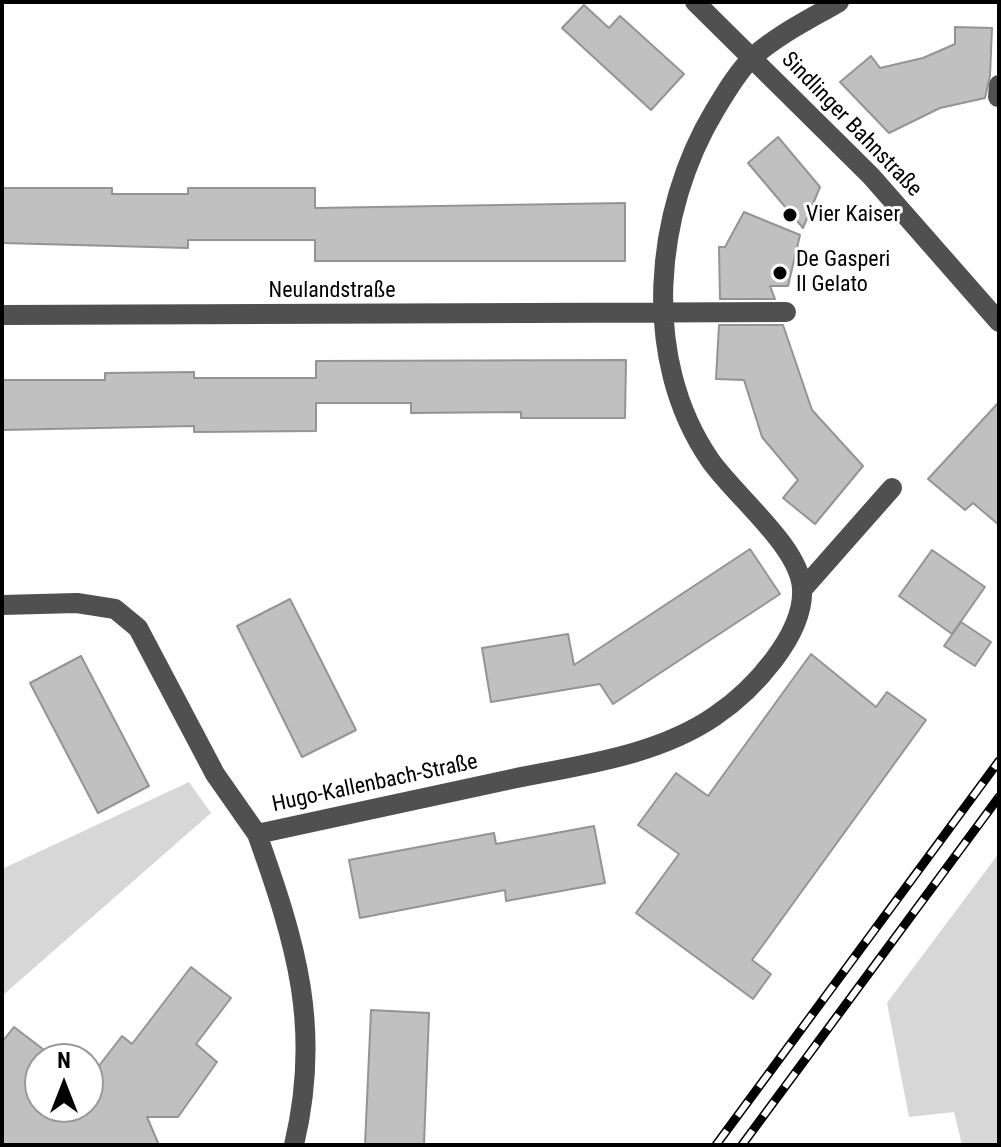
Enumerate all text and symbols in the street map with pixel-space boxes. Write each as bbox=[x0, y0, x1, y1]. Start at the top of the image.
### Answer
street label: Sindlinger Bahnstraße bbox=[775, 47, 927, 203]
place label: Vier Kaiser bbox=[806, 202, 900, 228]
marker: Vier Kaiser bbox=[781, 206, 799, 224]
place label: De Gasperi Il Gelato bbox=[796, 247, 890, 298]
marker: De Gasperi Il Gelato bbox=[771, 264, 789, 282]
street label: Neulandstraße bbox=[269, 278, 395, 304]
street label: Hugo-Kallenbach-Straße bbox=[270, 749, 480, 819]
north arrow bbox=[24, 1043, 104, 1123]
text: N bbox=[57, 1048, 71, 1073]

